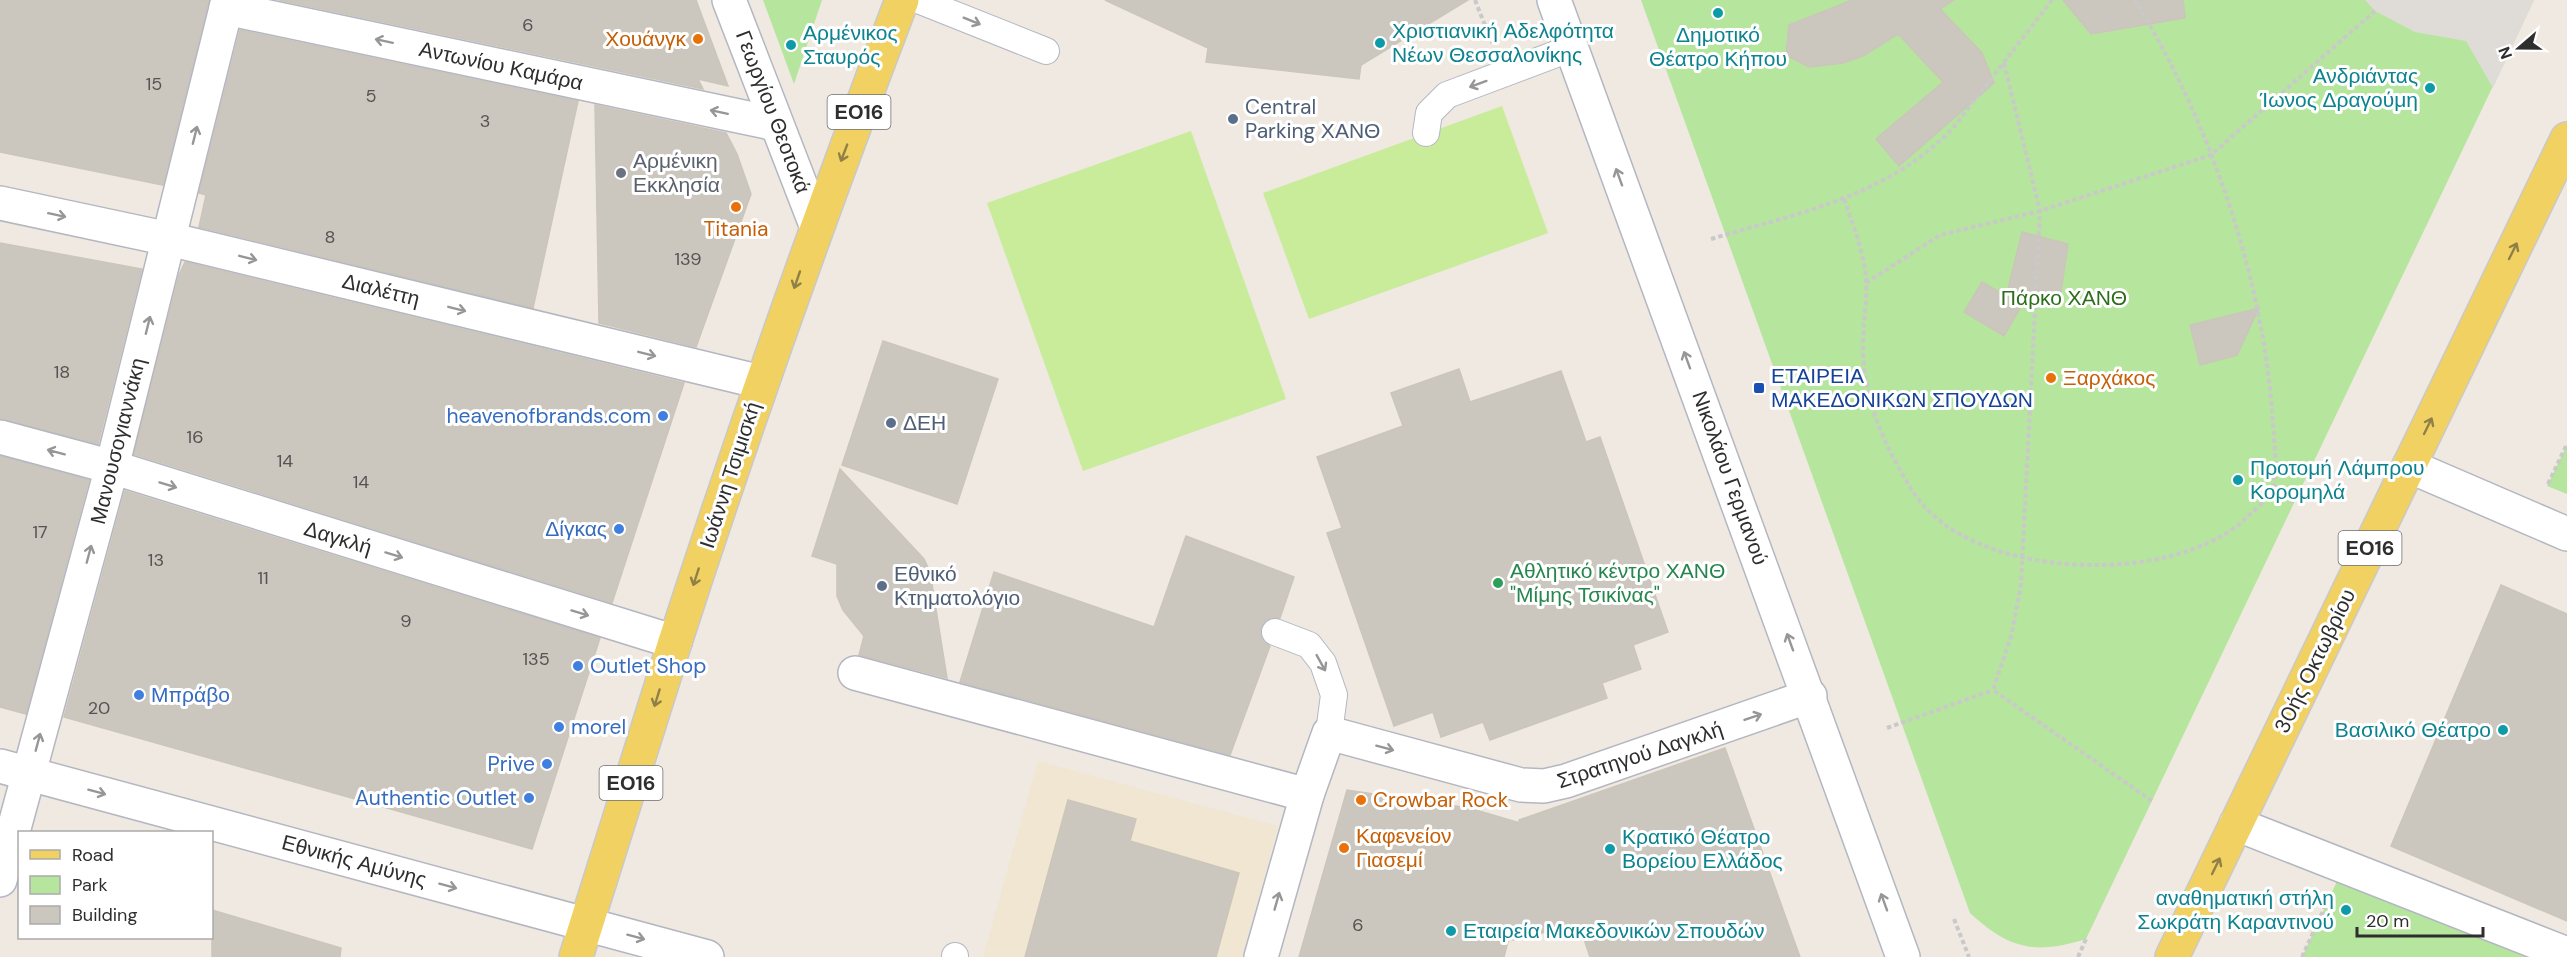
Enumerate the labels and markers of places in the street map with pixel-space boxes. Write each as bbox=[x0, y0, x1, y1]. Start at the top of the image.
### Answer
marker: Δημοτικό Θέατρο Κήπου bbox=[1711, 6, 1725, 20]
place label: Χριστιανική Αδελφότητα Νέων Θεσσαλονίκης bbox=[1392, 17, 1614, 69]
place label: Αρμένικος Σταυρός bbox=[803, 19, 898, 71]
place label: Δημοτικό Θέατρο Κήπου bbox=[1649, 21, 1787, 73]
place label: Χουάνγκ bbox=[605, 25, 686, 53]
marker: Χουάνγκ bbox=[691, 32, 705, 46]
marker: Χριστιανική Αδελφότητα Νέων Θεσσαλονίκης bbox=[1373, 36, 1387, 50]
marker: Αρμένικος Σταυρός bbox=[784, 38, 798, 52]
place label: Ανδριάντας Ίωνος Δραγούμη bbox=[2259, 62, 2418, 114]
marker: Ανδριάντας Ίωνος Δραγούμη bbox=[2423, 81, 2437, 95]
place label: Central Parking ΧΑΝΘ bbox=[1245, 93, 1380, 145]
marker: Central Parking ΧΑΝΘ bbox=[1226, 112, 1240, 126]
place label: Αρμένικη Εκκλησία bbox=[633, 147, 720, 199]
marker: Αρμένικη Εκκλησία bbox=[614, 166, 628, 180]
marker: Titania bbox=[729, 200, 743, 214]
place label: Titania bbox=[704, 215, 769, 243]
place label: ΕΤΑΙΡΕΙΑ ΜΑΚΕΔΟΝΙΚΩΝ ΣΠΟΥΔΩΝ bbox=[1771, 362, 2033, 414]
place label: Ξαρχάκος bbox=[2063, 364, 2155, 392]
marker: Ξαρχάκος bbox=[2044, 371, 2058, 385]
marker: ΕΤΑΙΡΕΙΑ ΜΑΚΕΔΟΝΙΚΩΝ ΣΠΟΥΔΩΝ bbox=[1752, 381, 1766, 395]
place label: heavenofbrands.com bbox=[446, 402, 651, 430]
marker: heavenofbrands.com bbox=[656, 409, 670, 423]
place label: ΔΕΗ bbox=[903, 409, 946, 437]
marker: ΔΕΗ bbox=[884, 416, 898, 430]
place label: Προτομή Λάμπρου Κορομηλά bbox=[2250, 454, 2424, 506]
marker: Προτομή Λάμπρου Κορομηλά bbox=[2231, 473, 2245, 487]
place label: Δίγκας bbox=[545, 515, 607, 543]
marker: Δίγκας bbox=[612, 522, 626, 536]
place label: Αθλητικό κέντρο ΧΑΝΘ "Μίμης Τσικίνας" bbox=[1510, 557, 1725, 609]
place label: Εθνικό Κτηματολόγιο bbox=[894, 560, 1020, 612]
marker: Αθλητικό κέντρο ΧΑΝΘ "Μίμης Τσικίνας" bbox=[1491, 576, 1505, 590]
marker: Εθνικό Κτηματολόγιο bbox=[875, 579, 889, 593]
place label: Outlet Shop bbox=[590, 652, 706, 680]
marker: Outlet Shop bbox=[571, 659, 585, 673]
place label: Μπράβο bbox=[151, 681, 230, 709]
marker: Μπράβο bbox=[132, 688, 146, 702]
place label: morel bbox=[571, 713, 626, 741]
place label: Βασιλικό Θέατρο bbox=[2335, 716, 2491, 744]
marker: morel bbox=[552, 720, 566, 734]
marker: Βασιλικό Θέατρο bbox=[2496, 723, 2510, 737]
place label: Prive bbox=[488, 750, 535, 778]
marker: Prive bbox=[540, 757, 554, 771]
place label: Authentic Outlet bbox=[355, 784, 517, 812]
place label: Crowbar Rock bbox=[1373, 786, 1509, 814]
marker: Authentic Outlet bbox=[522, 791, 536, 805]
marker: Crowbar Rock bbox=[1354, 793, 1368, 807]
place label: Καφενείον Γιασεμί bbox=[1356, 822, 1452, 874]
place label: Κρατικό Θέατρο Βορείου Ελλάδος bbox=[1622, 823, 1783, 875]
marker: Καφενείον Γιασεμί bbox=[1337, 841, 1351, 855]
marker: Κρατικό Θέατρο Βορείου Ελλάδος bbox=[1603, 842, 1617, 856]
place label: αναθηματική στήλη Σωκράτη Καραντινού bbox=[2137, 884, 2334, 936]
marker: αναθηματική στήλη Σωκράτη Καραντινού bbox=[2339, 903, 2353, 917]
place label: Εταιρεία Μακεδονικών Σπουδών bbox=[1463, 917, 1765, 945]
marker: Εταιρεία Μακεδονικών Σπουδών bbox=[1444, 924, 1458, 938]

